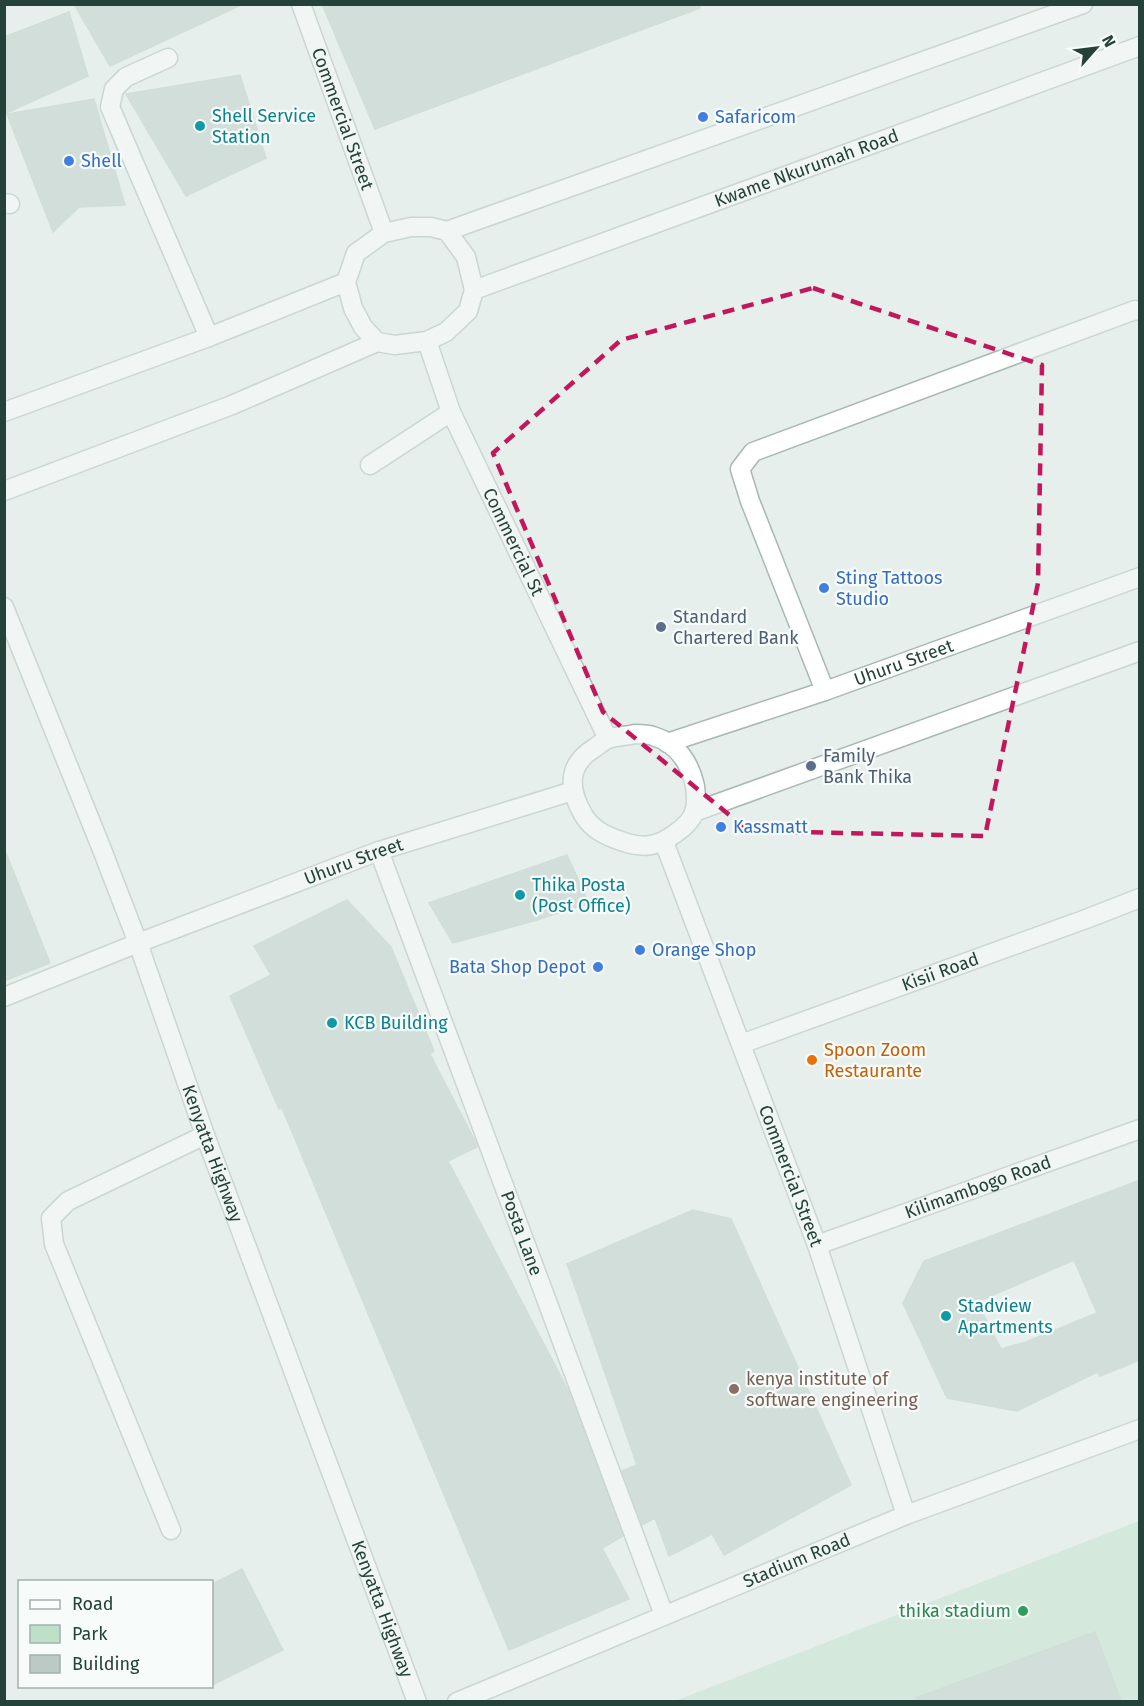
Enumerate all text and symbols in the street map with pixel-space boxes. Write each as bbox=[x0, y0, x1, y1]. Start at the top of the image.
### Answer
north arrow bbox=[1066, 18, 1126, 78]
text: N bbox=[1098, 32, 1120, 50]
street label: Commercial Street bbox=[307, 45, 379, 193]
place label: Shell Service Station bbox=[212, 105, 316, 148]
place label: Safaricom bbox=[715, 106, 796, 128]
marker: Safaricom bbox=[696, 110, 710, 124]
marker: Shell Service Station bbox=[193, 119, 207, 133]
street label: Kwame Nkurumah Road bbox=[711, 124, 901, 212]
place label: Shell bbox=[81, 150, 122, 172]
marker: Shell bbox=[62, 154, 76, 168]
street label: Commercial St bbox=[478, 484, 549, 600]
place label: Sting Tattoos Studio bbox=[836, 567, 942, 610]
marker: Sting Tattoos Studio bbox=[817, 581, 831, 595]
place label: Standard Chartered Bank bbox=[673, 606, 799, 649]
marker: Standard Chartered Bank bbox=[654, 620, 668, 634]
street label: Uhuru Street bbox=[851, 634, 957, 691]
place label: Family Bank Thika bbox=[823, 745, 912, 788]
marker: Family Bank Thika bbox=[804, 759, 818, 773]
place label: Kassmatt bbox=[733, 816, 808, 838]
marker: Kassmatt bbox=[714, 820, 728, 834]
street label: Uhuru Street bbox=[301, 833, 406, 890]
place label: Thika Posta (Post Office) bbox=[532, 874, 631, 917]
marker: Thika Posta (Post Office) bbox=[513, 888, 527, 902]
place label: Orange Shop bbox=[652, 939, 756, 961]
marker: Orange Shop bbox=[633, 943, 647, 957]
street label: Kisii Road bbox=[899, 948, 982, 996]
place label: Bata Shop Depot bbox=[449, 956, 586, 978]
marker: Bata Shop Depot bbox=[591, 960, 605, 974]
place label: KCB Building bbox=[344, 1012, 448, 1034]
marker: KCB Building bbox=[325, 1016, 339, 1030]
place label: Spoon Zoom Restaurante bbox=[824, 1039, 926, 1082]
marker: Spoon Zoom Restaurante bbox=[805, 1053, 819, 1067]
street label: Kenyatta Highway bbox=[177, 1082, 248, 1225]
street label: Commercial Street bbox=[754, 1102, 828, 1250]
street label: Kilimambogo Road bbox=[902, 1151, 1054, 1224]
street label: Posta Lane bbox=[496, 1188, 547, 1279]
place label: Stadview Apartments bbox=[958, 1295, 1053, 1338]
marker: Stadview Apartments bbox=[939, 1309, 953, 1323]
place label: kenya institute of software engineering bbox=[746, 1368, 918, 1411]
marker: kenya institute of software engineering bbox=[727, 1382, 741, 1396]
street label: Stadium Road bbox=[740, 1528, 854, 1593]
street label: Kenyatta Highway bbox=[347, 1537, 418, 1681]
legend bbox=[18, 1580, 213, 1688]
text: Road bbox=[72, 1593, 114, 1615]
place label: thika stadium bbox=[899, 1600, 1011, 1622]
marker: thika stadium bbox=[1016, 1604, 1030, 1618]
text: Park bbox=[72, 1623, 108, 1645]
text: Building bbox=[72, 1653, 140, 1675]

